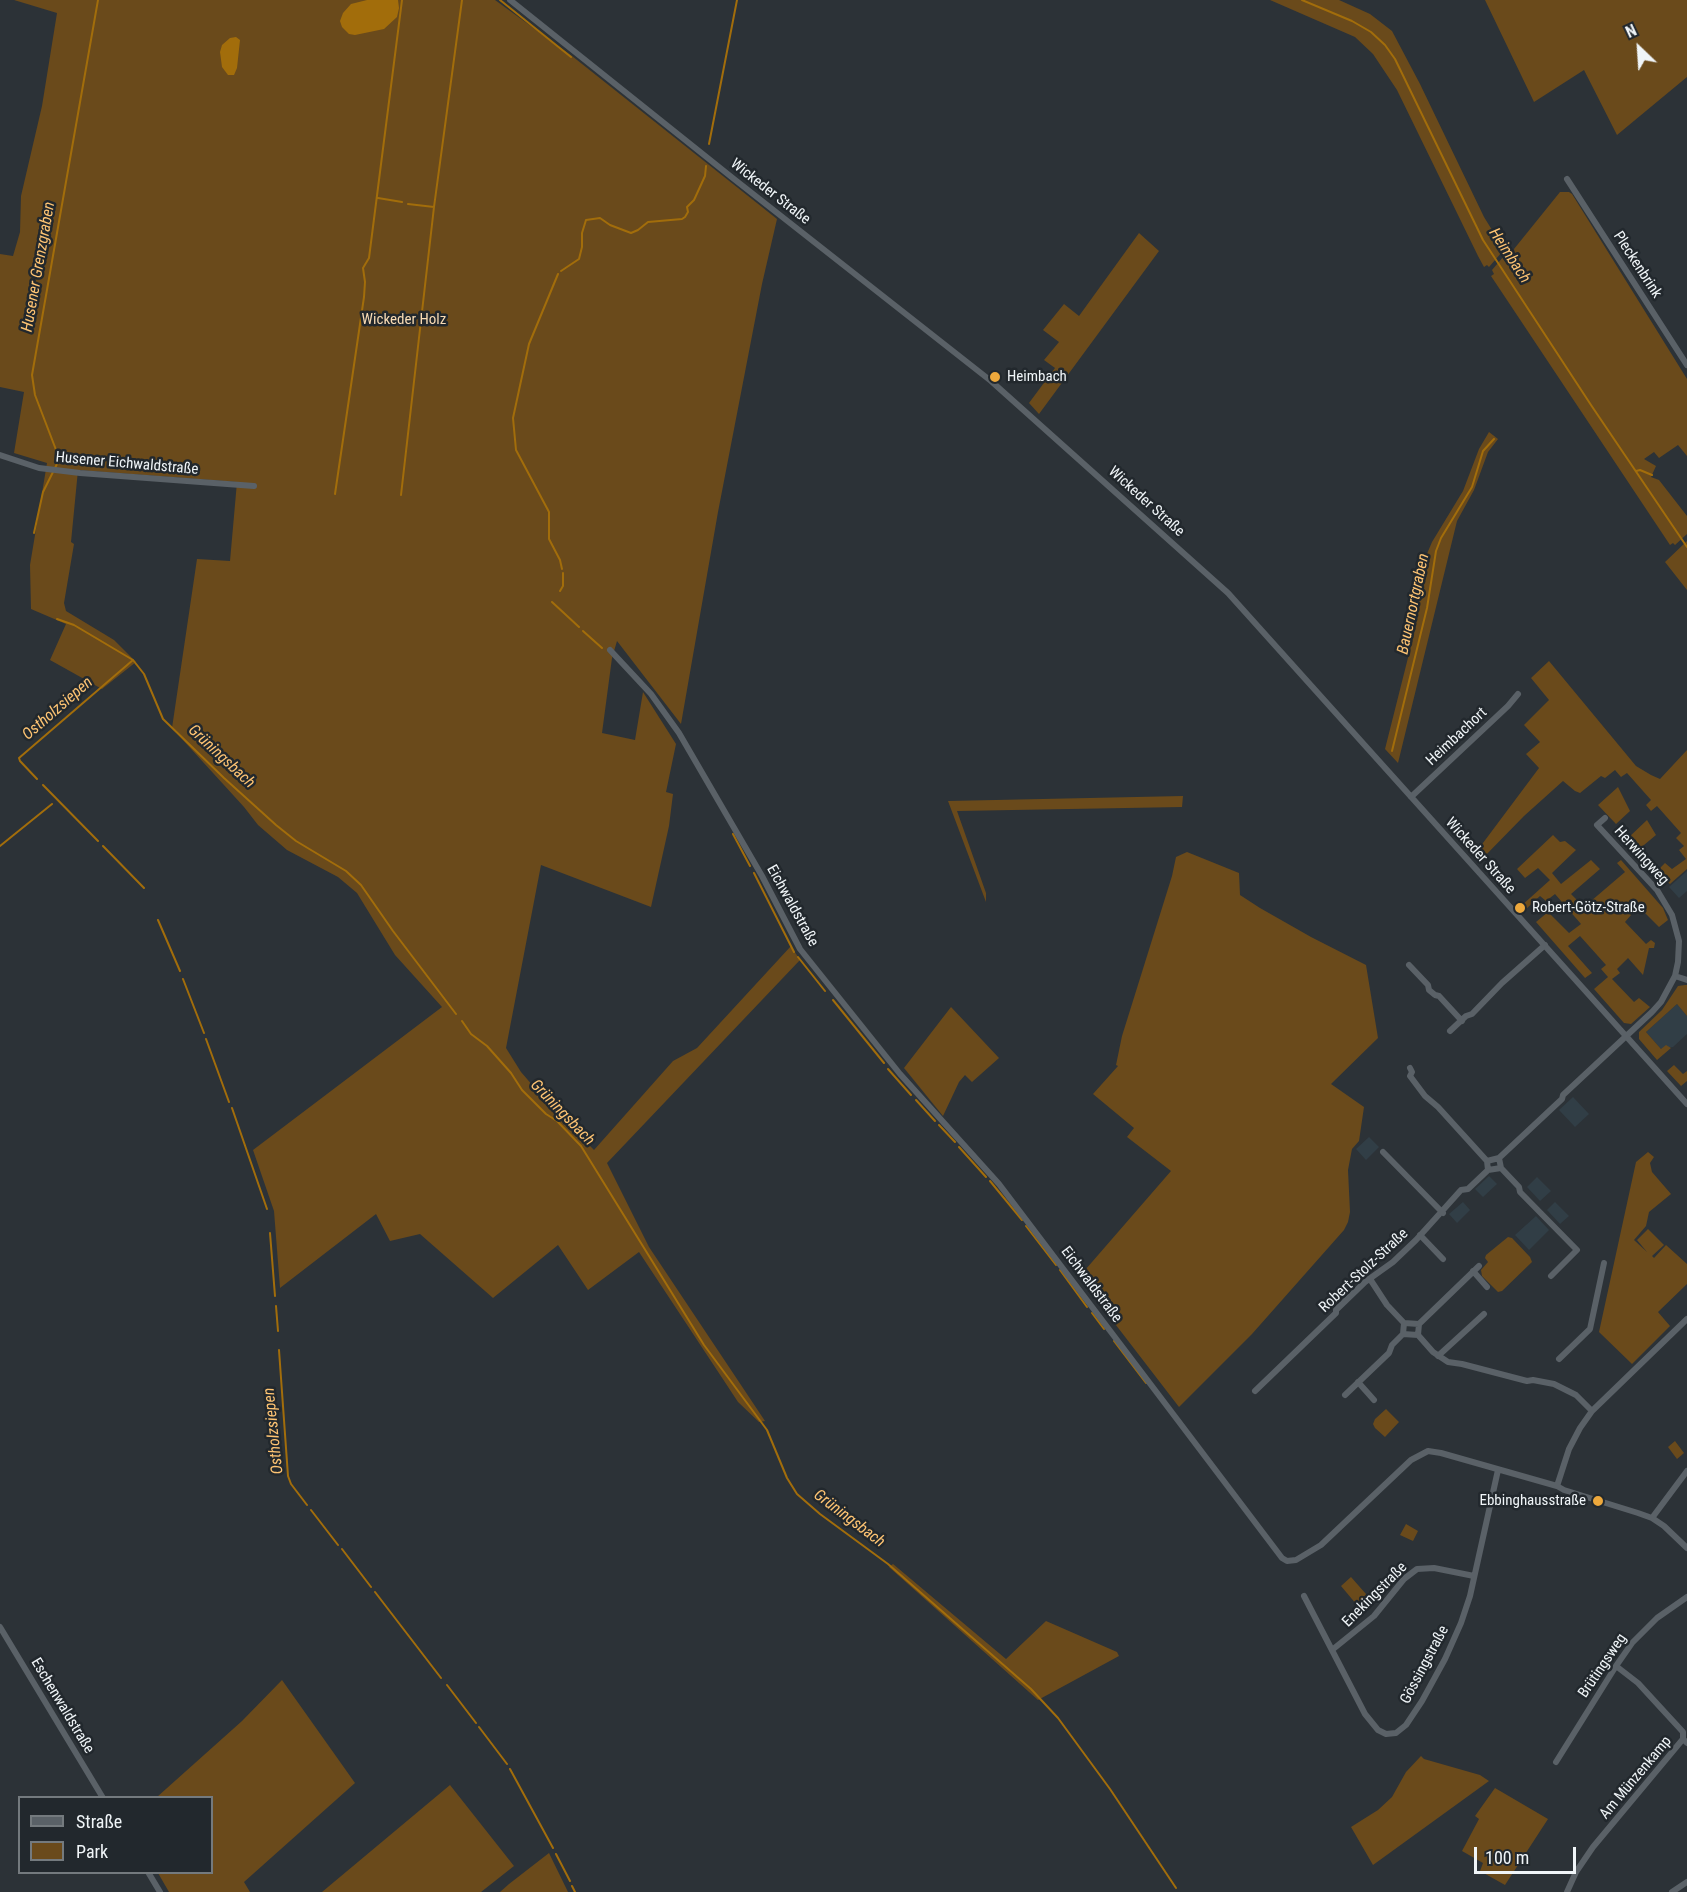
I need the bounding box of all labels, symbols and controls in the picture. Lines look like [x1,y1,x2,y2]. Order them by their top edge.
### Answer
north arrow [1609,18,1669,78]
text: N [1623,21,1640,42]
street label: Wickeder Straße [726,155,814,229]
water label: Husener Grenzgraben [18,200,60,334]
water label: Heimbach [1484,225,1534,287]
street label: Pleckenbrink [1609,228,1665,302]
park label: Wickeder Holz [362,311,446,329]
place label: Heimbach [1007,368,1067,386]
marker: Heimbach [988,370,1002,384]
street label: Husener Eichwaldstraße [55,449,199,479]
street label: Wickeder Straße [1104,463,1188,541]
water label: Bauernortgraben [1394,552,1434,656]
water label: Ostholzsiepen [19,673,97,745]
street label: Heimbachort [1423,704,1491,770]
water label: Grüningsbach [184,721,258,793]
street label: Wickeder Straße [1441,814,1519,898]
street label: Herwingweg [1610,823,1672,889]
street label: Eichwaldstraße [762,862,822,950]
place label: Robert-Götz-Straße [1532,899,1645,917]
marker: Robert-Götz-Straße [1513,901,1527,915]
water label: Grüningsbach [526,1076,598,1150]
street label: Robert-Stolz-Straße [1316,1225,1412,1317]
street label: Eichwaldstraße [1057,1243,1125,1327]
water label: Ostholzsiepen [260,1387,288,1475]
water label: Grüningsbach [809,1486,889,1552]
place label: Ebbinghausstraße [1480,1492,1586,1510]
marker: Ebbinghausstraße [1591,1494,1605,1508]
street label: Enekingstraße [1339,1559,1411,1631]
street label: Gössingstraße [1397,1623,1453,1707]
street label: Brütingsweg [1575,1630,1631,1702]
street label: Eschenwaldstraße [26,1655,98,1757]
street label: Am Münzenkamp [1596,1733,1676,1823]
legend [18,1796,213,1874]
text: Straße [76,1811,122,1832]
scale bar [1477,1835,1579,1873]
text: Park [76,1841,108,1862]
text: 100 m [1485,1847,1529,1868]

